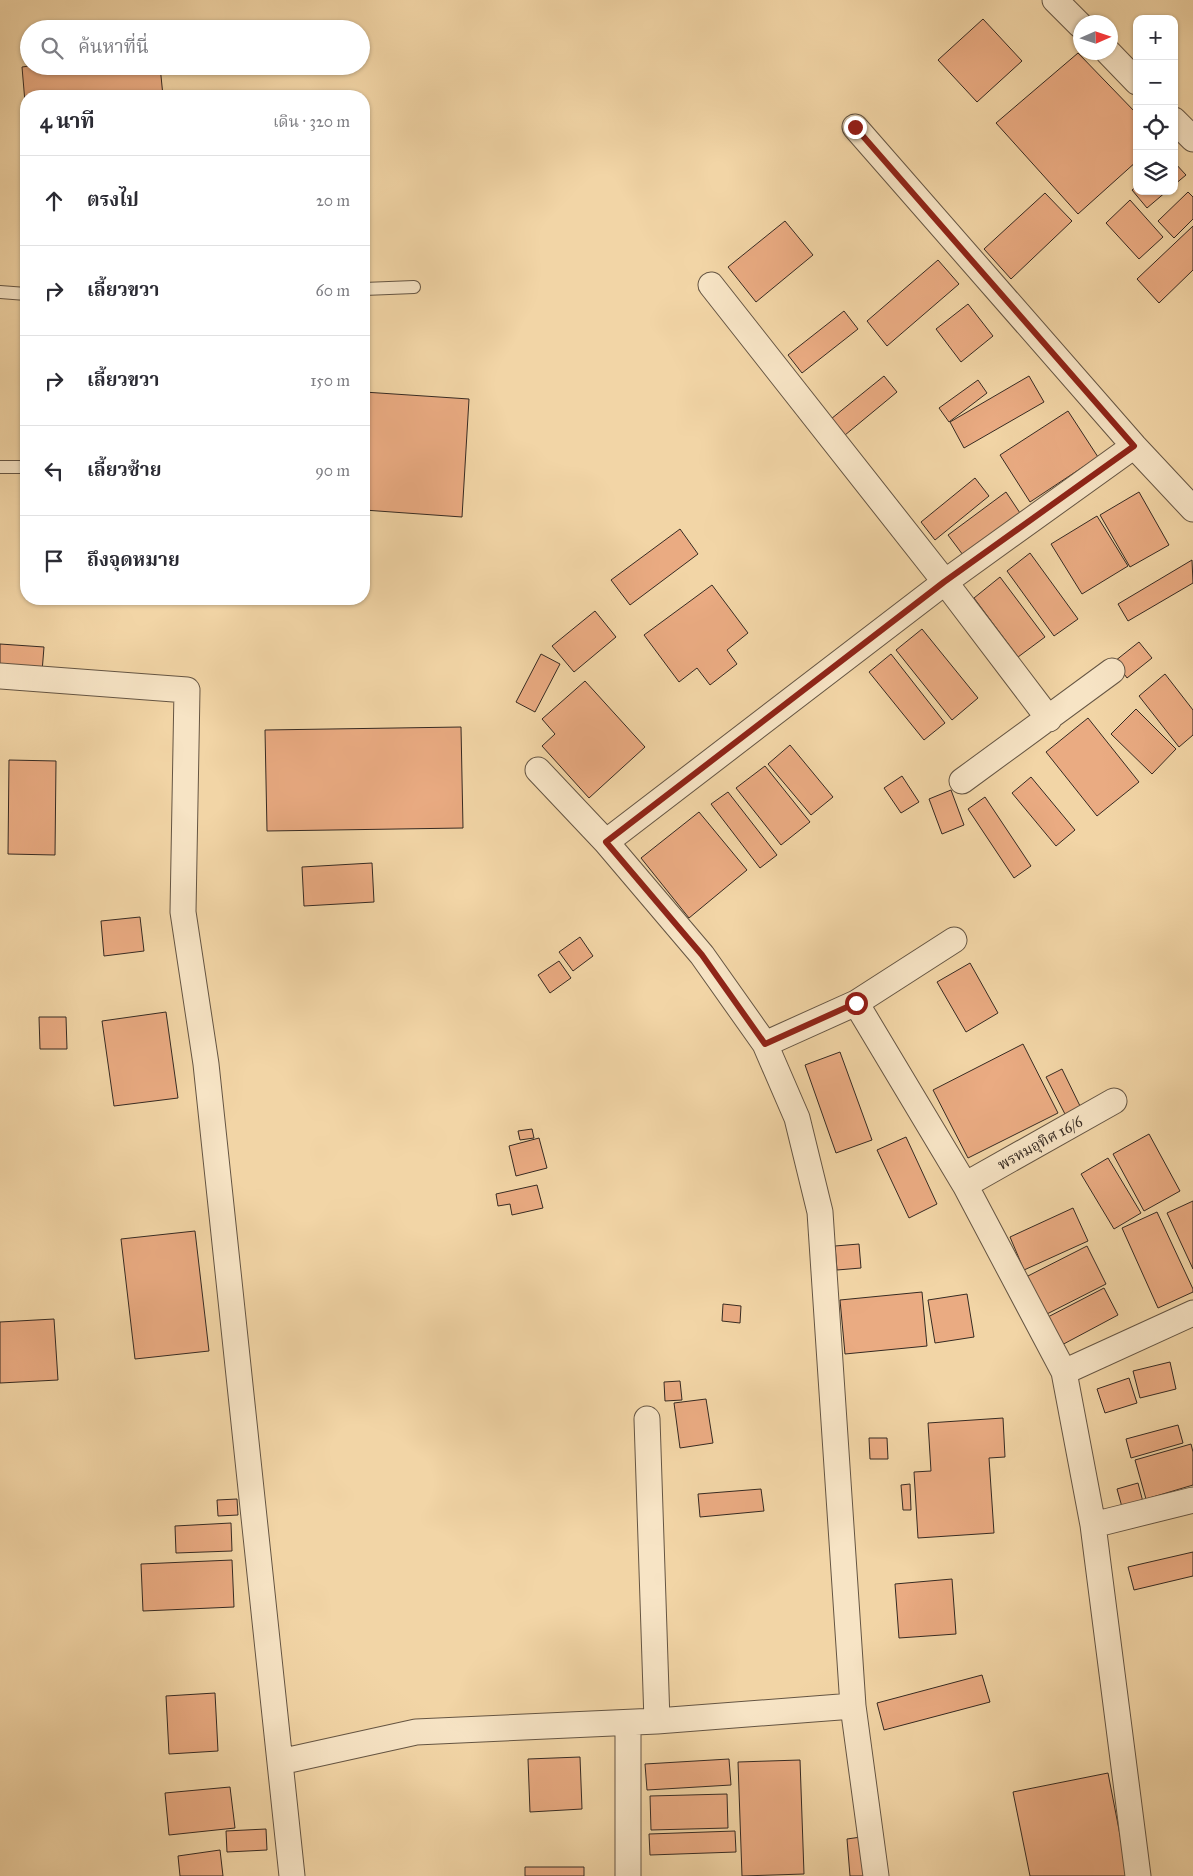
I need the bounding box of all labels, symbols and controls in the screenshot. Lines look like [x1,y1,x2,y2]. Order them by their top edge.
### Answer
north arrow [1073,15,1118,60]
map controls [1133,15,1178,195]
button: + [1133,15,1178,60]
search box [20,20,370,75]
icon: search [38,34,66,62]
text: ค้นหาที่นี่ [78,35,149,58]
button: − [1133,60,1178,105]
button: locate [1133,105,1178,150]
text: 4 นาที [40,108,95,134]
text: เดิน · 320 m [273,112,350,131]
route end [844,116,867,139]
button: layers [1133,150,1178,195]
icon: ahead [40,187,68,215]
text: ตรงไป [87,188,139,211]
text: 20 m [316,191,350,210]
icon: right [40,277,68,305]
text: เลี้ยวขวา [87,278,159,301]
text: 60 m [316,281,350,300]
icon: right [40,367,68,395]
text: เลี้ยวขวา [87,368,159,391]
text: 150 m [310,371,350,390]
icon: left [40,457,68,485]
text: เลี้ยวซ้าย [87,458,161,481]
text: 90 m [315,461,350,480]
icon: arrive [40,547,68,575]
text: ถึงจุดหมาย [87,548,180,571]
route start [845,992,868,1015]
street label: พรหมอุทิศ 16/6 [994,1112,1088,1175]

